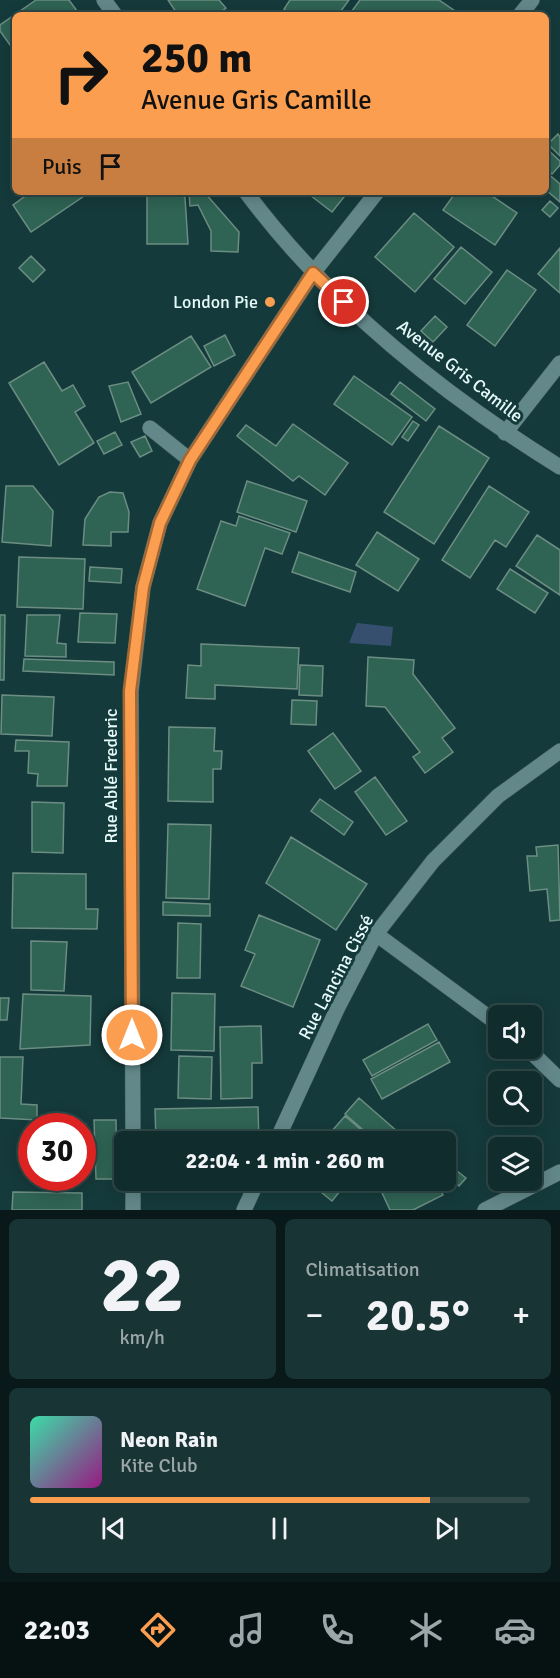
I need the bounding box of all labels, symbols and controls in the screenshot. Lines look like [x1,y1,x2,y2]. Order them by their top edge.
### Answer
text: 250 m [141,33,252,84]
icon: right [42,36,120,114]
text: Avenue Gris Camille [141,84,372,117]
icon: arrive [94,150,127,183]
text: Puis [42,153,82,180]
pin [318,276,369,327]
icon: arrive [327,285,360,318]
place label: London Pie [173,291,258,313]
marker: London Pie [263,295,277,309]
street label: Avenue Gris Camille [393,315,527,427]
street label: Rue Ablé Frederic [100,709,122,843]
street label: Rue Lancina Cissé [294,911,378,1043]
position arrow [100,1003,164,1067]
map controls [488,1005,542,1191]
button: sound [488,1005,542,1059]
button: search [488,1071,542,1125]
speed limit sign: 30 [18,1113,96,1191]
button: layers [488,1137,542,1191]
text: 22:04 · 1 min · 260 m [185,1147,385,1174]
text: 22 [100,1238,184,1334]
text: Climatisation [306,1257,420,1282]
text: 20.5° [366,1288,470,1343]
text: − [306,1295,323,1336]
text: + [512,1295,530,1336]
text: km/h [120,1325,165,1350]
text: Neon Rain [120,1426,218,1453]
text: Kite Club [120,1453,198,1478]
icon: previous [97,1512,130,1545]
icon: pause [263,1512,296,1545]
icon: next [430,1512,463,1545]
icon: directions [137,1609,179,1651]
icon: music [226,1609,268,1651]
icon: phone [316,1609,358,1651]
icon: climate [405,1609,447,1651]
icon: car [494,1609,536,1651]
text: 22:03 [24,1614,90,1647]

